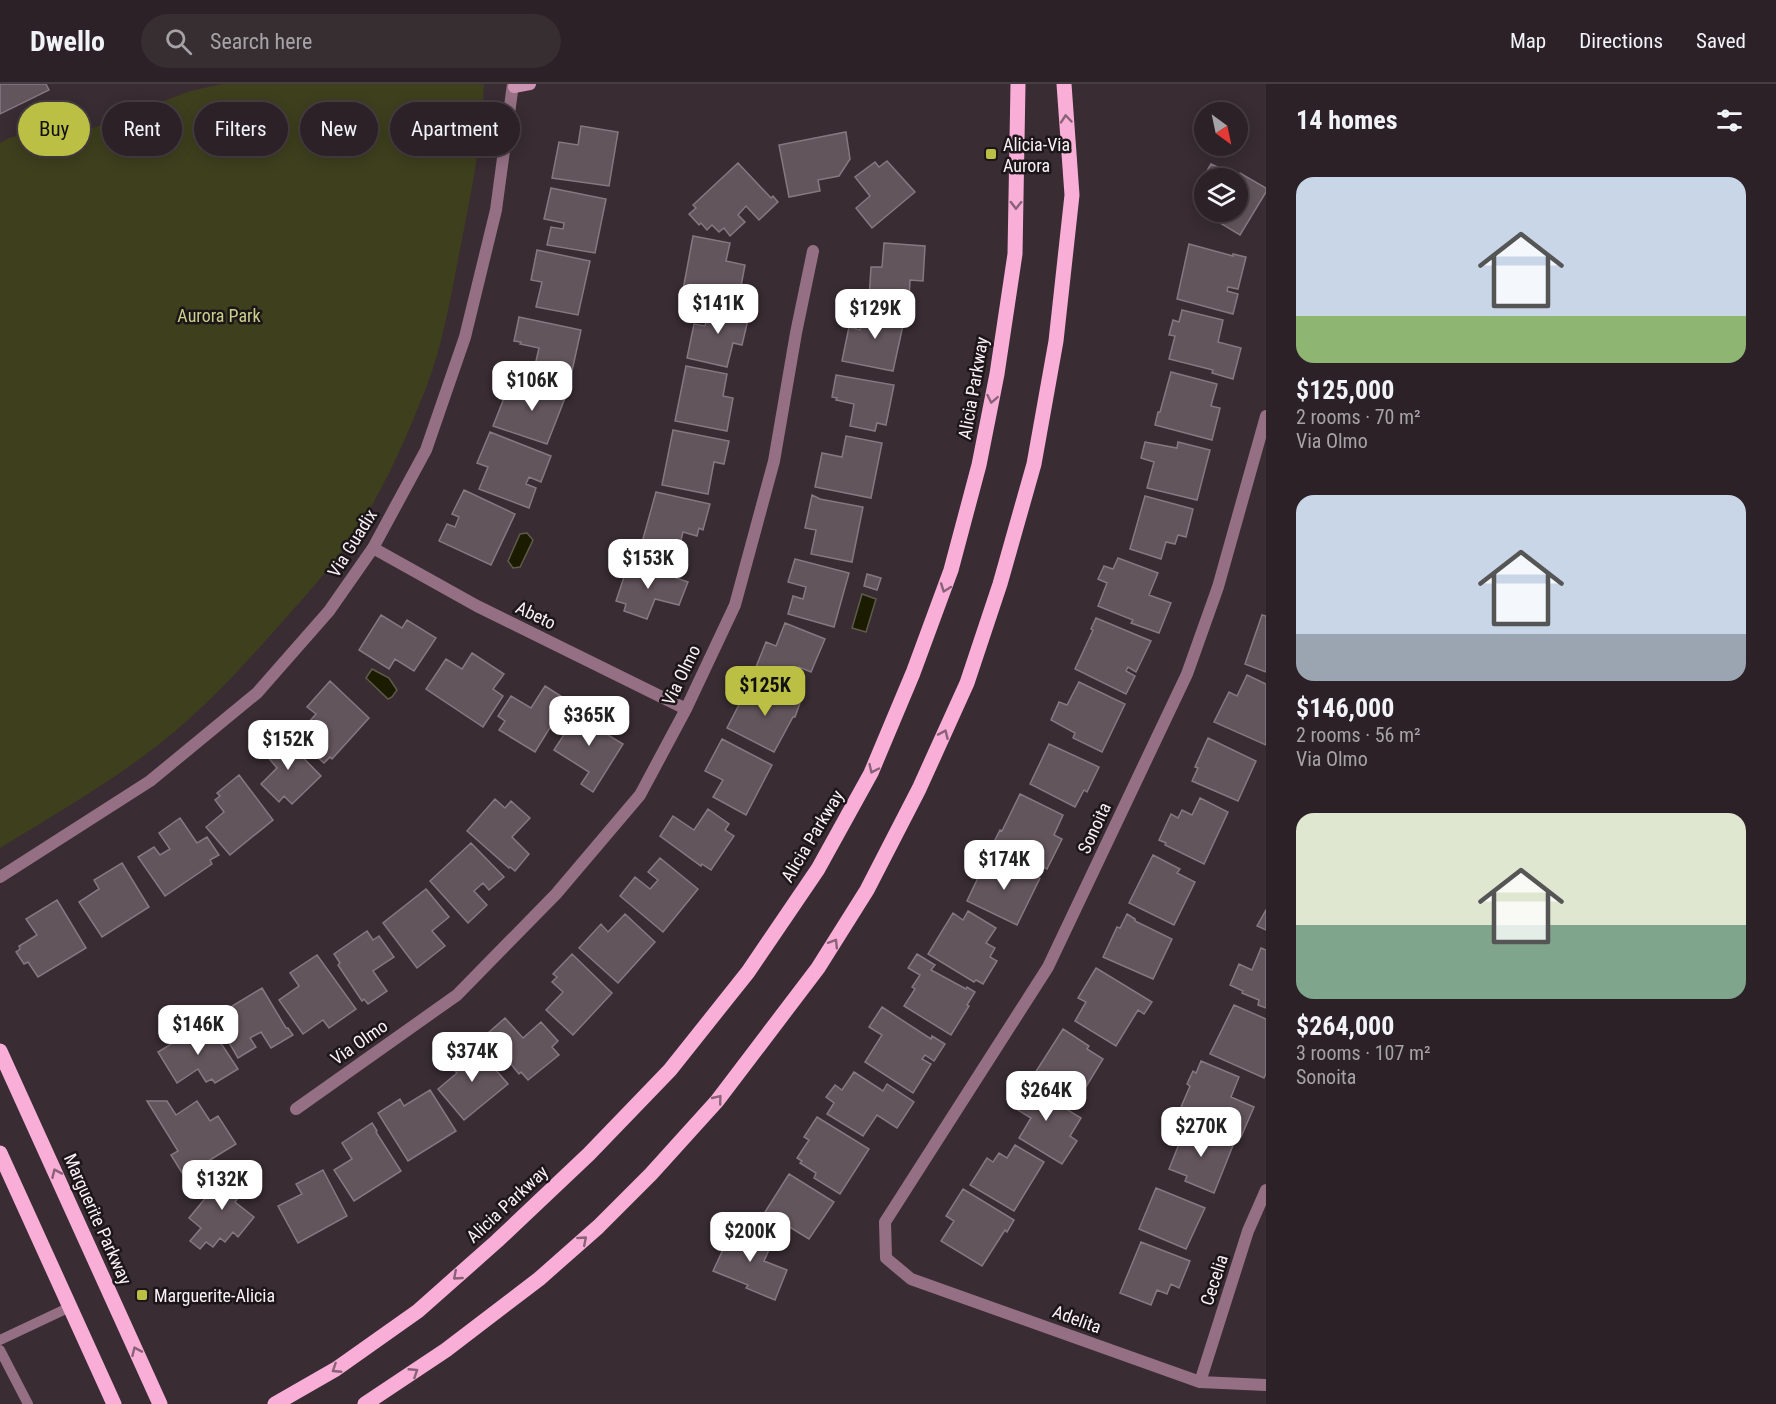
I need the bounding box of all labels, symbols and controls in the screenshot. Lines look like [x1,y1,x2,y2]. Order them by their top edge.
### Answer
search box [141,14,561,68]
text: Dwello [30,25,105,58]
icon: search [162,25,195,58]
text: Search here [210,29,312,54]
text: Map [1510,29,1546,53]
text: Directions [1579,29,1663,53]
text: Saved [1696,29,1746,53]
chip: Buy [18,102,90,156]
chip: Rent [102,102,182,156]
chip: Filters [194,102,288,156]
chip: New [300,102,378,156]
chip: Apartment [390,102,520,156]
north arrow [1194,102,1248,156]
map controls [1194,102,1248,222]
icon: filters [1713,104,1746,137]
text: 14 homes [1296,105,1398,135]
one-way arrow [1060,115,1073,124]
place label: Alicia-Via Aurora [1003,134,1070,176]
marker: Alicia-Via Aurora [984,147,998,161]
button: layers [1194,168,1248,222]
one-way arrow [1009,201,1022,210]
icon: home [1467,216,1575,324]
pin: $141K [676,284,760,335]
pin: $129K [833,289,917,340]
text: $141K [692,291,744,315]
text: $129K [849,296,901,320]
park label: Aurora Park [177,305,261,326]
street label: Alicia Parkway [954,335,992,441]
pin: $106K [490,361,574,412]
text: $106K [506,368,558,392]
text: $125,000 [1296,375,1394,405]
one-way arrow [986,393,999,403]
text: 2 rooms · 70 m² [1296,405,1421,429]
text: Via Olmo [1296,429,1368,453]
street label: Via Guadix [323,505,381,581]
icon: home [1467,534,1575,642]
pin: $153K [606,539,690,590]
text: $153K [622,546,674,570]
one-way arrow [939,582,952,592]
street label: Abeto [513,596,559,634]
street label: Via Olmo [657,641,705,709]
pin: $125K [723,666,807,717]
text: $125K [739,673,791,697]
text: $146,000 [1296,693,1394,723]
pin: $365K [547,696,631,747]
text: $365K [563,703,615,727]
pin: $152K [246,720,330,771]
text: 2 rooms · 56 m² [1296,723,1421,747]
text: $152K [262,727,314,751]
one-way arrow [937,729,949,740]
text: Via Olmo [1296,747,1368,771]
one-way arrow [868,762,880,773]
street label: Alicia Parkway [776,786,848,886]
street label: Sonoita [1073,799,1115,857]
pin: $174K [962,840,1046,891]
text: $174K [978,847,1030,871]
icon: home [1467,852,1575,960]
one-way arrow [826,939,838,949]
pin: $146K [156,1005,240,1056]
text: $264,000 [1296,1011,1394,1041]
text: $146K [172,1012,224,1036]
street label: Via Olmo [327,1015,391,1069]
pin: $374K [430,1032,514,1083]
text: $374K [446,1039,498,1063]
text: 3 rooms · 107 m² [1296,1041,1431,1065]
text: Sonoita [1296,1065,1356,1089]
pin: $264K [1004,1071,1088,1122]
text: $264K [1020,1078,1072,1102]
one-way arrow [710,1095,721,1106]
pin: $270K [1159,1107,1243,1158]
text: $270K [1175,1114,1227,1138]
street label: Marguerite Parkway [60,1150,136,1288]
pin: $132K [180,1160,264,1211]
street label: Alicia Parkway [462,1161,552,1247]
text: $132K [196,1167,248,1191]
one-way arrow [51,1168,63,1179]
pin: $200K [708,1212,792,1263]
text: $200K [724,1219,776,1243]
one-way arrow [576,1236,587,1247]
street label: Cecelia [1196,1252,1232,1308]
one-way arrow [453,1269,464,1280]
place label: Marguerite-Alicia [154,1285,275,1306]
marker: Marguerite-Alicia [135,1288,149,1302]
street label: Adelita [1050,1301,1104,1337]
one-way arrow [131,1346,143,1357]
one-way arrow [331,1361,342,1372]
one-way arrow [407,1368,418,1379]

